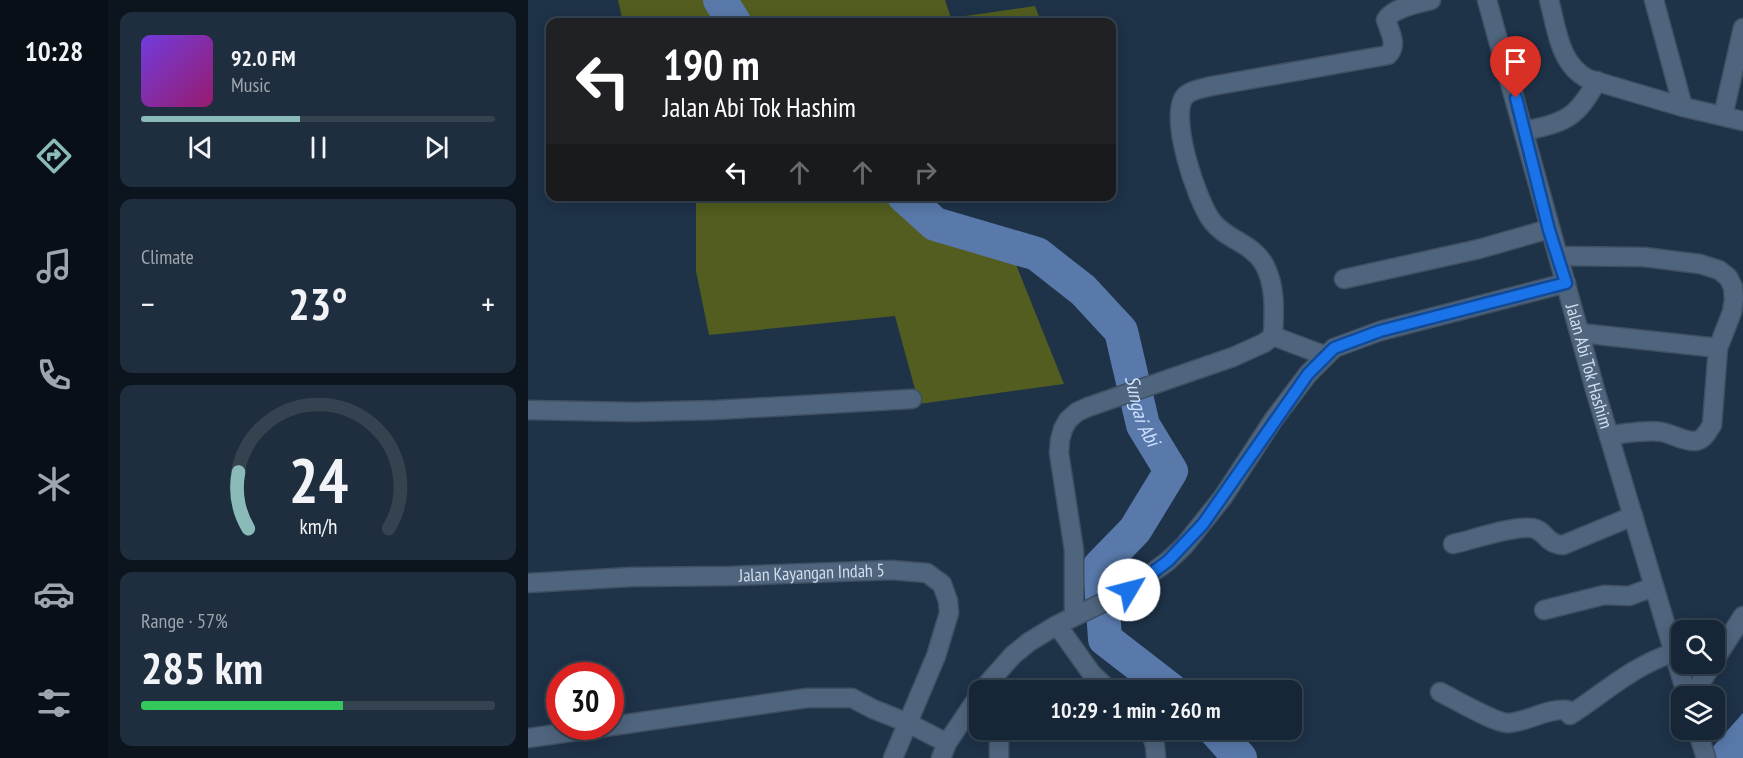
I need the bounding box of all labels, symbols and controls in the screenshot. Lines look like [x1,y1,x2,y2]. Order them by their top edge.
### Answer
text: 10:28 [25,34,83,68]
pin [1490,36,1541,98]
text: 190 m [663,37,760,92]
icon: left [564,42,642,120]
text: 92.0 FM [231,44,296,72]
icon: arrive [1499,45,1532,78]
text: Music [231,72,271,98]
text: Jalan Abi Tok Hashim [663,90,856,124]
icon: previous [184,131,217,164]
icon: pause [302,131,335,164]
icon: next [420,131,453,164]
icon: directions [33,135,75,177]
icon: left [720,156,753,189]
icon: ahead [783,156,816,189]
icon: ahead [846,156,879,189]
icon: right [909,156,942,189]
text: Climate [141,244,194,270]
icon: music [33,245,75,287]
text: 23° [288,274,348,332]
text: − [141,282,155,325]
text: + [481,282,495,325]
street label: Jalan Abi Tok Hashim [1560,300,1618,431]
icon: phone [33,354,75,396]
water label: Sungai Abi [1119,373,1167,453]
text: 24 [288,439,348,520]
icon: climate [33,463,75,505]
text: km/h [299,513,337,541]
street label: Jalan Kayangan Indah 5 [737,558,885,587]
position arrow [1097,558,1161,622]
icon: car [33,573,75,615]
text: Range · 57% [141,608,228,634]
map controls [1671,620,1725,740]
button: search [1671,620,1725,674]
text: 285 km [141,638,263,696]
speed limit sign: 30 [546,662,624,740]
icon: filters [33,682,75,724]
button: layers [1671,686,1725,740]
text: 10:29 · 1 min · 260 m [1050,696,1221,724]

